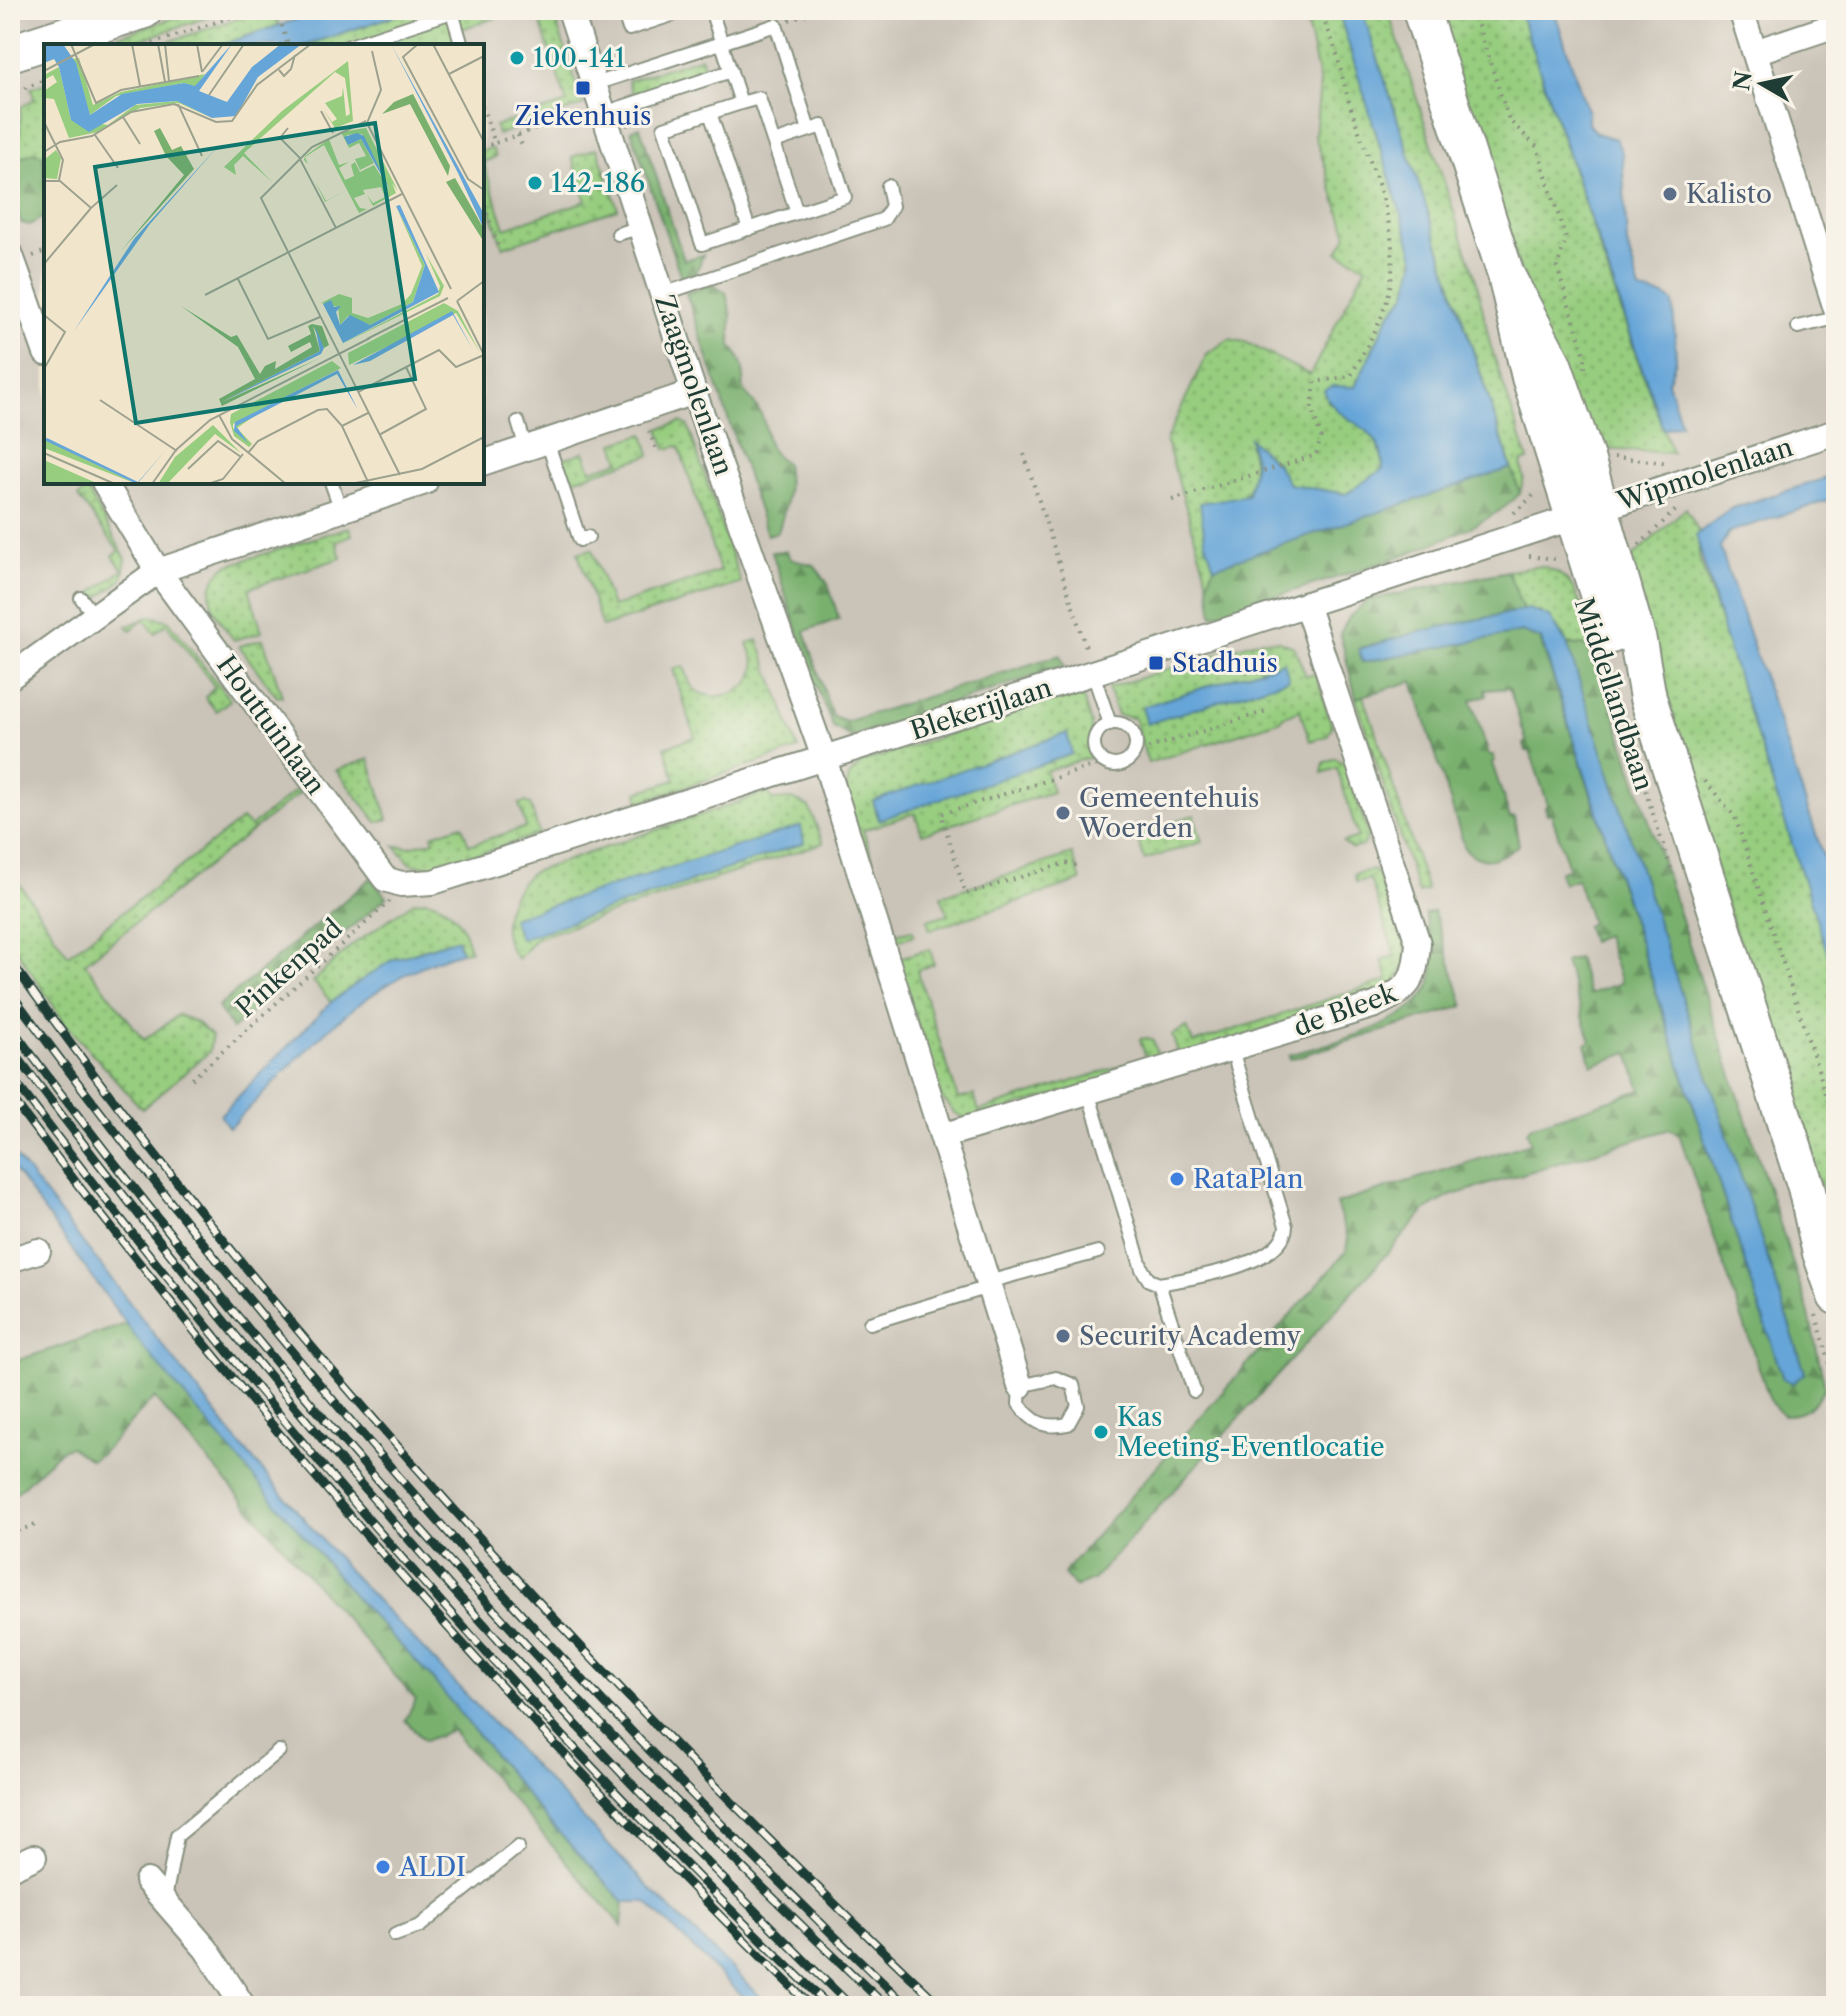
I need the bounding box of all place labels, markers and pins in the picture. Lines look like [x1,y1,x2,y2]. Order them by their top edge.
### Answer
place label: 100-141 [533,42,625,74]
marker: 100-141 [508,49,526,67]
marker: Ziekenhuis [574,79,592,97]
place label: Ziekenhuis [515,100,651,132]
place label: 142-186 [551,167,645,199]
marker: 142-186 [526,174,544,192]
place label: Kalisto [1686,178,1772,210]
marker: Kalisto [1661,185,1679,203]
place label: Stadhuis [1172,647,1278,679]
marker: Stadhuis [1147,654,1165,672]
place label: Gemeentehuis Woerden [1078,782,1259,844]
marker: Gemeentehuis Woerden [1054,804,1072,822]
place label: RataPlan [1193,1163,1304,1195]
marker: RataPlan [1168,1170,1186,1188]
place label: Security Academy [1079,1320,1302,1352]
marker: Security Academy [1054,1327,1072,1345]
place label: Kas Meeting-Eventlocatie [1117,1401,1384,1463]
marker: Kas Meeting-Eventlocatie [1092,1423,1110,1441]
place label: ALDI [398,1851,466,1883]
marker: ALDI [374,1858,392,1876]

